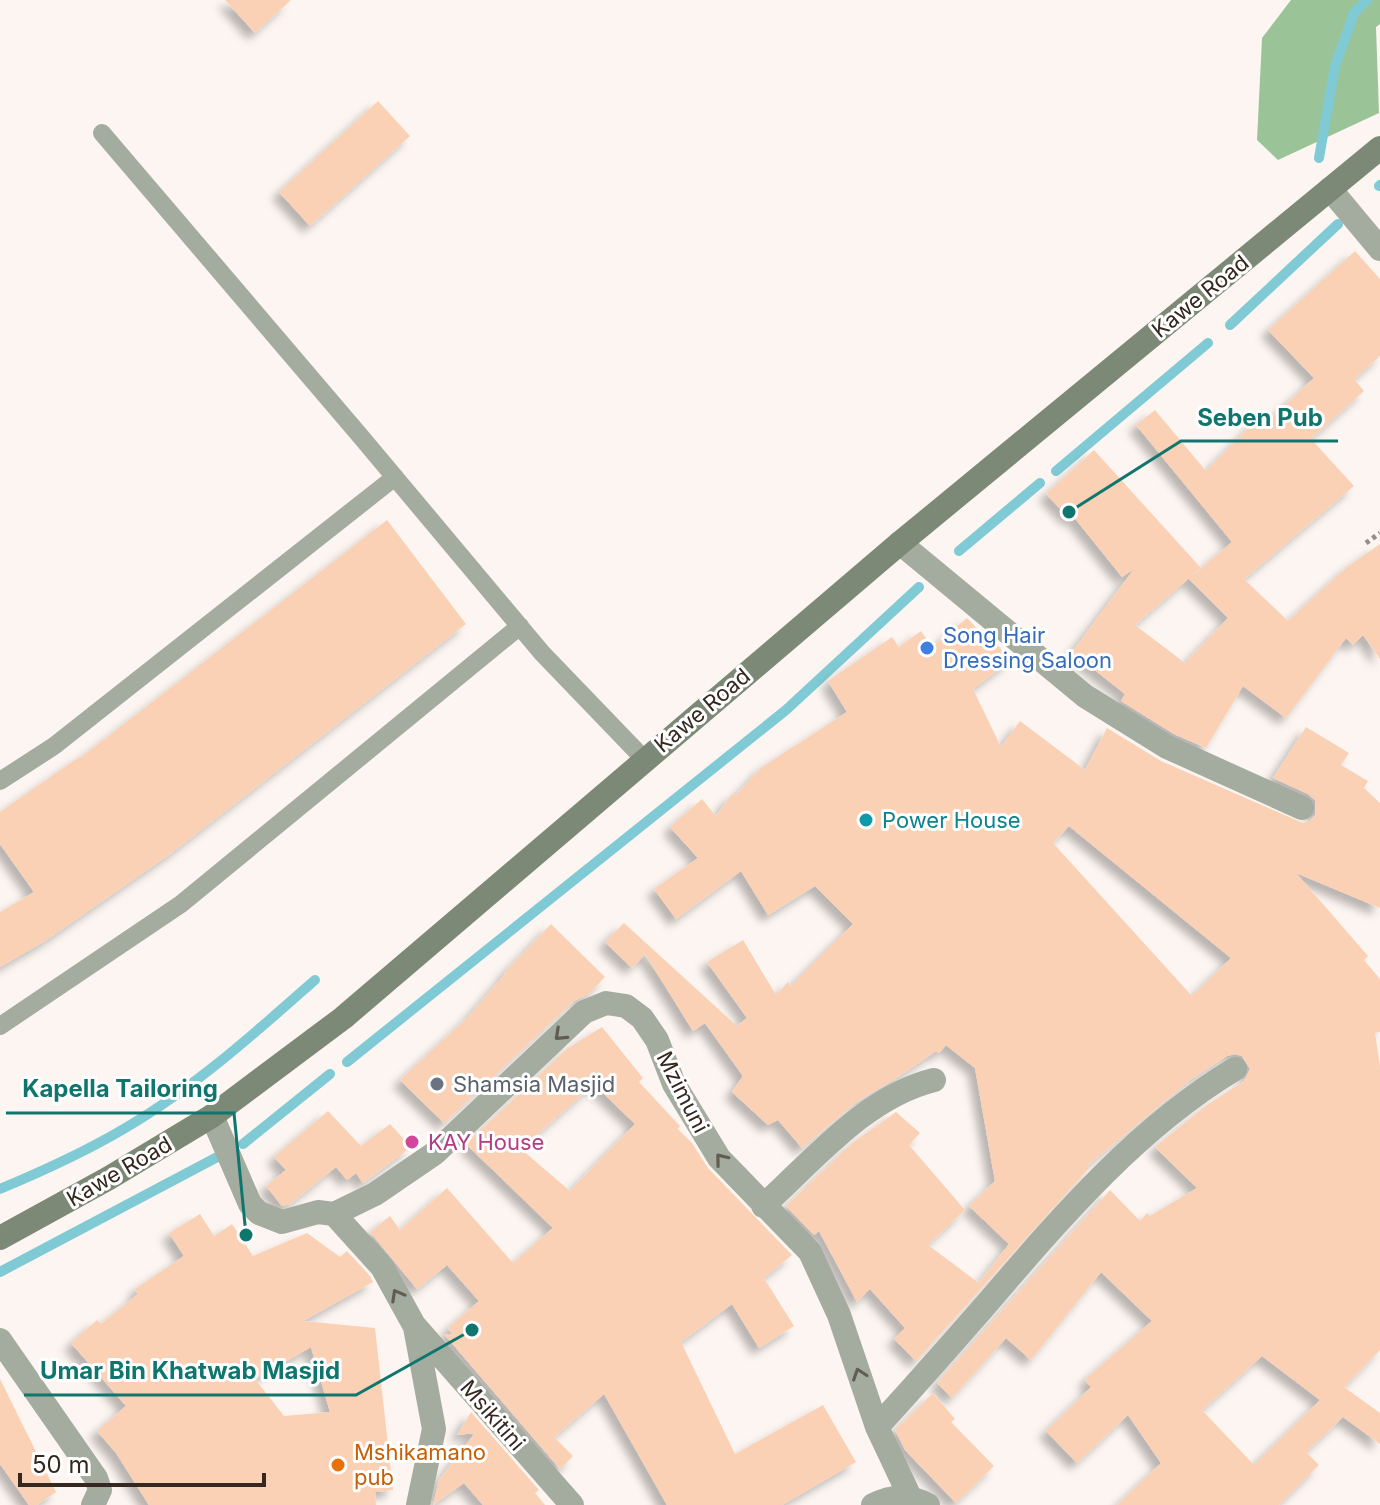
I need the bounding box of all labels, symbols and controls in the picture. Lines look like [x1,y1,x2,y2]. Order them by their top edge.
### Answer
street label: Kawe Road [1146,249,1254,343]
callout: Seben Pub [1181,393,1338,441]
text: Seben Pub [1197,403,1323,432]
place label: Song Hair Dressing Saloon [943,622,1112,673]
marker: Song Hair Dressing Saloon [918,639,936,657]
street label: Kawe Road [649,662,755,758]
place label: Power House [882,807,1021,833]
marker: Power House [857,811,875,829]
one-way arrow [555,1026,569,1041]
street label: Mzimuni [651,1047,715,1137]
callout: Kapella Tailoring [6,1065,234,1113]
place label: Shamsia Masjid [453,1071,615,1097]
text: Kapella Tailoring [22,1074,218,1103]
marker: Shamsia Masjid [428,1075,446,1093]
place label: KAY House [428,1129,544,1155]
street label: Kawe Road [62,1131,176,1211]
marker: KAY House [403,1133,421,1151]
one-way arrow [716,1154,731,1168]
one-way arrow [391,1289,407,1303]
callout: Umar Bin Khatwab Masjid [24,1347,356,1395]
text: Umar Bin Khatwab Masjid [40,1356,340,1385]
one-way arrow [852,1368,868,1382]
street label: Msikitini [455,1374,531,1456]
scale bar [20,1437,264,1487]
place label: Mshikamano pub [354,1439,486,1490]
text: 50 m [32,1450,90,1479]
marker: Mshikamano pub [329,1456,347,1474]

